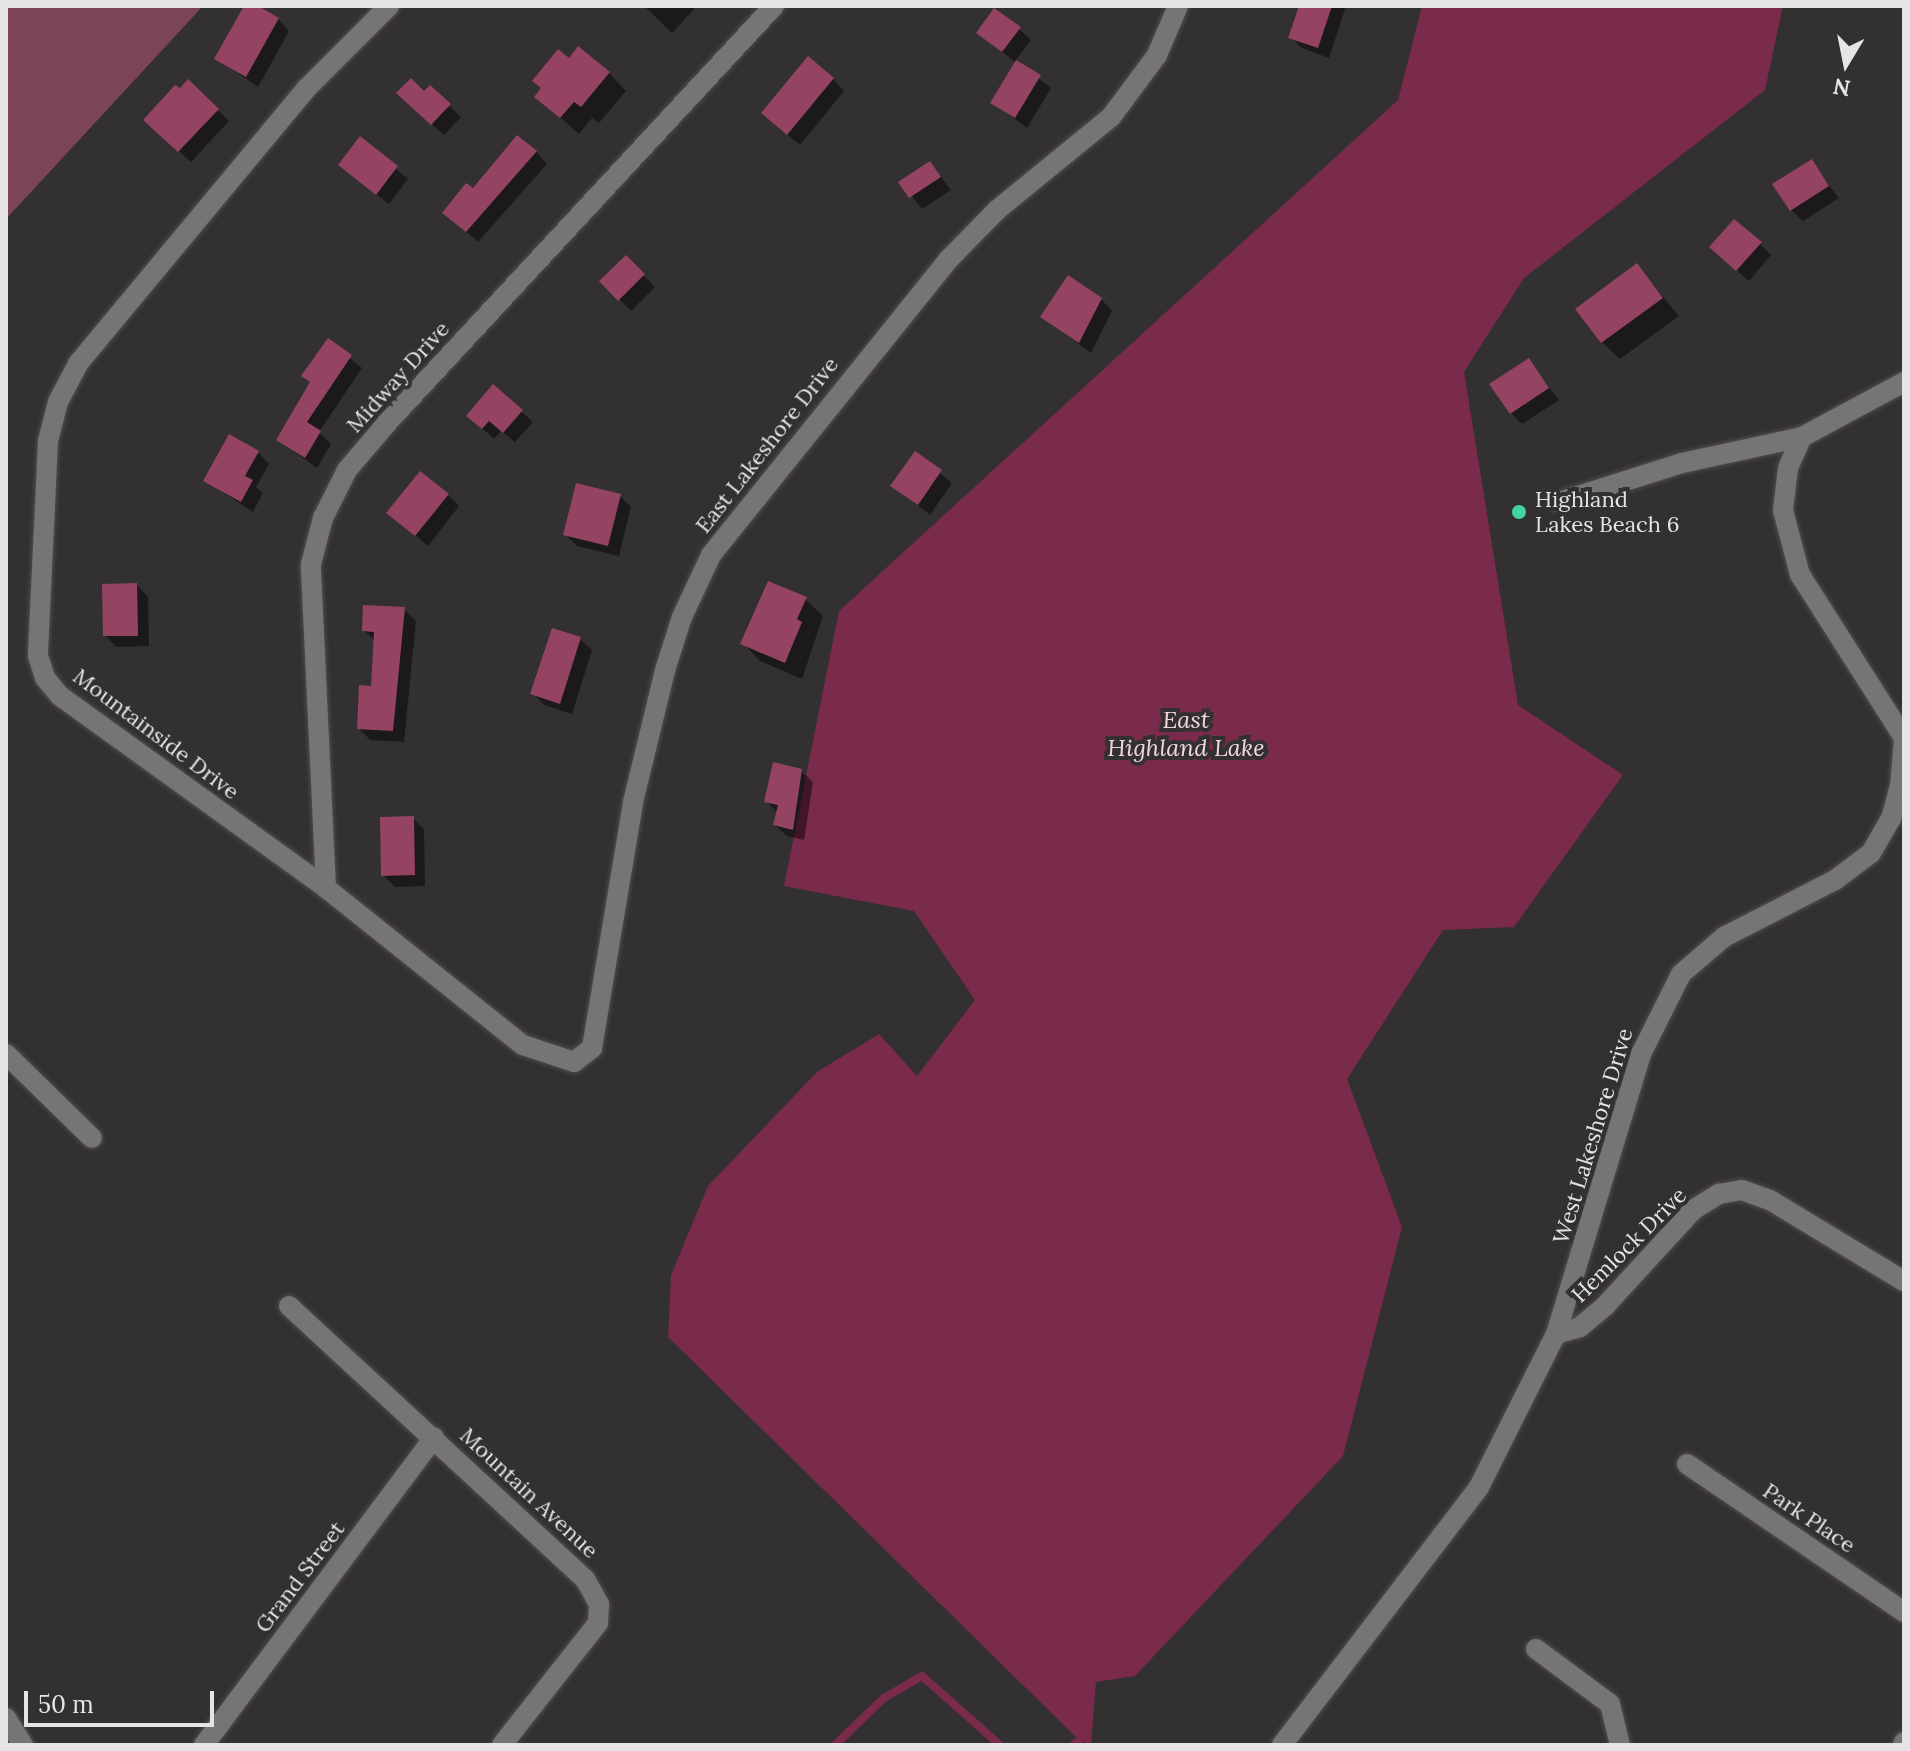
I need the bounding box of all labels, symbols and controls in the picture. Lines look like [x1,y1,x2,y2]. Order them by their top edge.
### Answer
north arrow [1806,24,1886,104]
text: N [1831,72,1853,103]
street label: Midway Drive [341,316,455,438]
street label: East Lakeshore Drive [690,352,844,538]
place label: Highland Lakes Beach 6 [1535,486,1679,538]
marker: Highland Lakes Beach 6 [1510,503,1528,521]
street label: Mountainside Drive [68,663,244,805]
water label: East Highland Lake [1107,706,1265,762]
street label: West Lakeshore Drive [1548,1025,1638,1247]
street label: Hemlock Drive [1566,1182,1692,1308]
street label: Mountain Avenue [455,1422,603,1564]
street label: Park Place [1758,1478,1860,1558]
street label: Grand Street [250,1516,350,1638]
scale bar [28,1675,218,1725]
text: 50 m [38,1689,94,1720]

